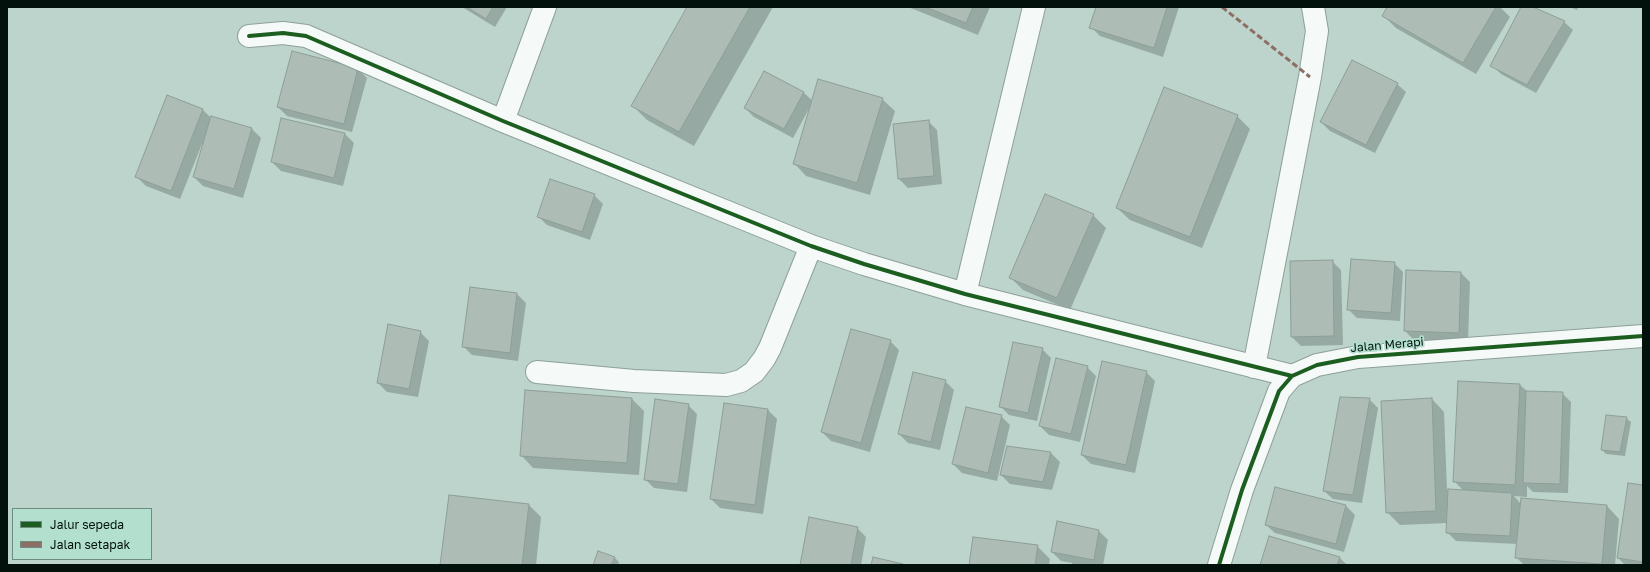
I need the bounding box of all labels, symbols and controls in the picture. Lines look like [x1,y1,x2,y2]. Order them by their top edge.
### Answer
street label: Jalan Merapi [1350,335,1424,355]
legend [12,508,152,560]
text: Jalur sepeda [50,517,124,532]
text: Jalan setapak [50,537,130,552]

